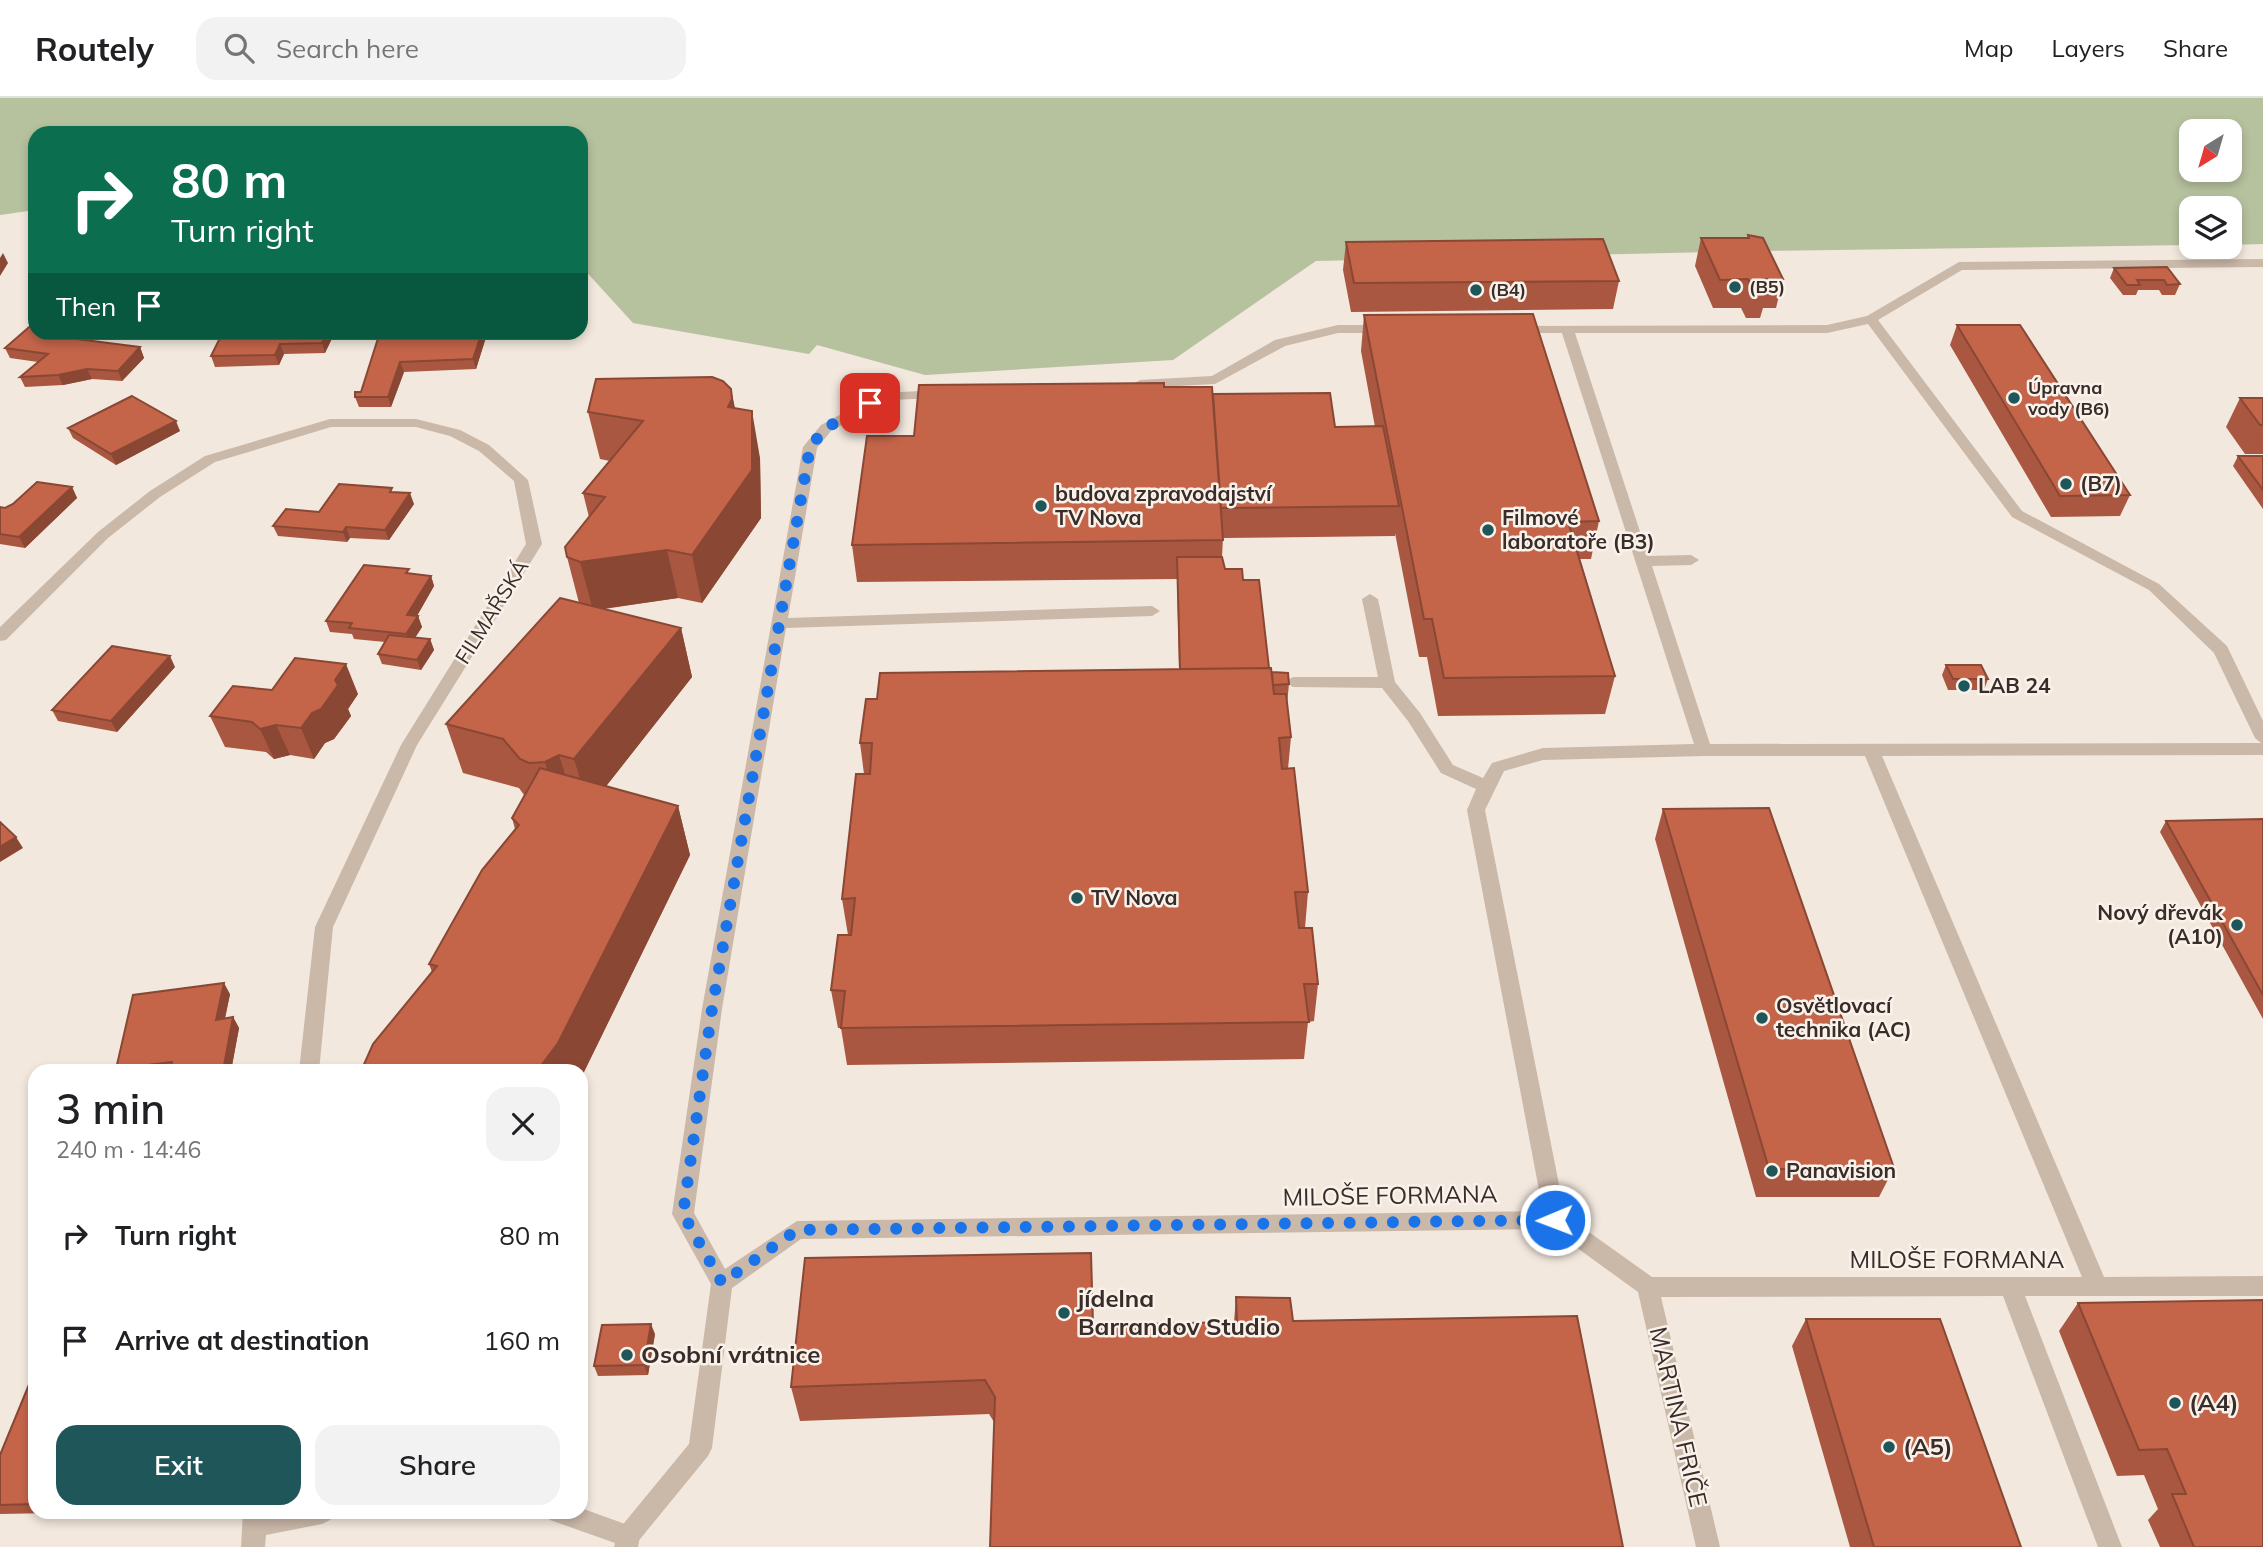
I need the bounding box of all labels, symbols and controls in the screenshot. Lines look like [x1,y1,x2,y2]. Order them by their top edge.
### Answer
search box [196,17,686,80]
text: Routely [35,28,154,69]
icon: search [220,29,258,67]
text: Search here [276,32,419,65]
text: Map [1964,33,2013,63]
text: Layers [2051,33,2125,63]
text: Share [2163,33,2228,63]
north arrow [2179,119,2242,182]
map controls [2179,119,2242,259]
text: 80 m [171,149,287,210]
icon: right [56,154,147,245]
button: layers [2179,196,2242,259]
text: Turn right [171,210,314,250]
place label: (B5) [1749,275,1785,298]
place label: (B4) [1490,278,1526,301]
marker: (B5) [1727,279,1743,295]
marker: (B4) [1468,282,1484,298]
icon: arrive [130,287,168,325]
text: Then [56,290,116,323]
pin [840,373,900,433]
place label: Úpravna vody (B6) [2027,376,2110,420]
icon: arrive [851,384,889,422]
marker: Úpravna vody (B6) [2006,390,2022,406]
place label: (B7) [2080,470,2122,496]
marker: (B7) [2058,476,2074,492]
place label: budova zpravodajství TV Nova [1055,480,1273,530]
marker: budova zpravodajství TV Nova [1033,498,1049,514]
place label: Filmové laboratoře (B3) [1502,504,1655,554]
marker: Filmové laboratoře (B3) [1480,522,1496,538]
street label: FILMAŘSKÁ [449,554,534,668]
place label: LAB 24 [1978,672,2051,698]
marker: LAB 24 [1956,678,1972,694]
place label: TV Nova [1091,884,1178,910]
marker: TV Nova [1069,890,1085,906]
place label: Nový dřevák (A10) [2097,899,2223,949]
marker: Nový dřevák (A10) [2229,917,2245,933]
place label: Osvětlovací technika (AC) [1776,992,1912,1042]
marker: Osvětlovací technika (AC) [1754,1010,1770,1026]
text: 3 min [56,1082,165,1135]
button: close [486,1087,560,1161]
text: 240 m · 14:46 [56,1135,201,1164]
place label: Panavision [1786,1157,1896,1183]
marker: Panavision [1764,1163,1780,1179]
street label: MILOŠE FORMANA [1282,1178,1498,1212]
position arrow [1518,1183,1592,1257]
icon: right [56,1217,94,1255]
text: Turn right [115,1219,236,1252]
text: 80 m [499,1219,560,1252]
street label: MILOŠE FORMANA [1850,1244,2065,1274]
place label: jídelna Barrandov Studio [1076,1283,1280,1341]
marker: jídelna Barrandov Studio [1056,1305,1072,1321]
icon: arrive [56,1322,94,1360]
text: Arrive at destination [115,1324,370,1357]
text: 160 m [484,1324,560,1357]
street label: MARTINA FRIČE [1644,1324,1714,1510]
place label: Osobní vrátnice [641,1339,821,1369]
marker: Osobní vrátnice [619,1347,635,1363]
place label: (A4) [2189,1387,2239,1417]
marker: (A4) [2167,1395,2183,1411]
button: Exit [56,1425,301,1505]
button: Share [315,1425,560,1505]
place label: (A5) [1903,1431,1953,1461]
marker: (A5) [1881,1439,1897,1455]

